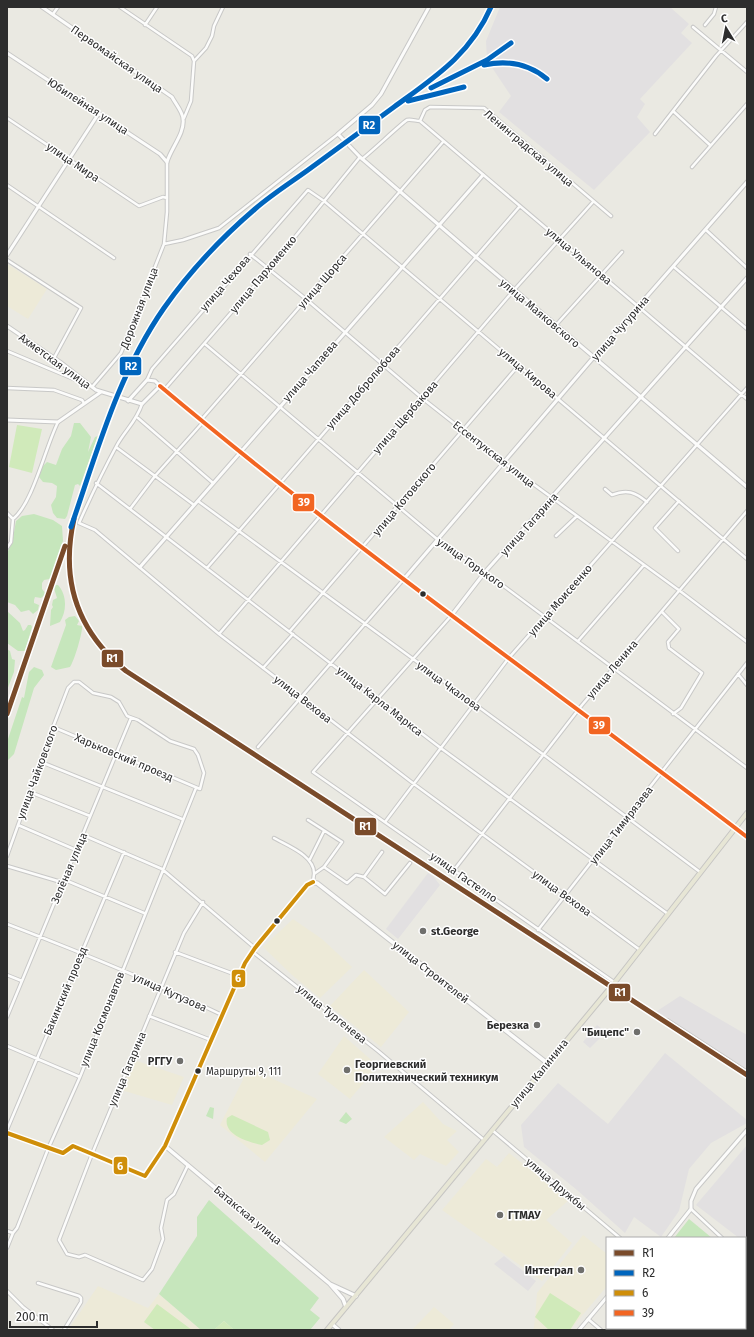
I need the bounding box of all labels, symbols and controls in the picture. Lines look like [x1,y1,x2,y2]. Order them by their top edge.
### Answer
north arrow [706,8,746,48]
text: С [720,12,729,26]
street label: Первомайская улица [68,23,165,96]
street label: Юбилейная улица [45,75,131,137]
street label: Ленинградская улица [481,107,576,190]
line badge: R2 [358,115,381,135]
text: R2 [363,119,376,132]
street label: улица Мира [44,140,102,185]
street label: улица Ульянова [543,225,614,288]
street label: улица Пархоменко [227,233,300,316]
street label: улица Щорса [295,251,350,311]
street label: улица Чехова [198,253,253,314]
street label: Дорожная улица [118,266,161,352]
street label: улица Маяковского [497,276,582,351]
street label: улица Чугурина [589,293,652,363]
street label: Ахметская улица [16,331,93,392]
street label: улица Чапаева [280,338,340,405]
street label: улица Добролюбова [324,343,403,432]
street label: улица Кирова [496,345,559,401]
line badge: R2 [119,356,142,376]
text: R2 [125,360,138,373]
street label: улица Щербакова [370,378,441,457]
street label: Ессентукская улица [450,418,537,491]
street label: улица Котовского [370,460,439,539]
street label: улица Гагарина [498,490,561,558]
line badge: 39 [292,493,315,512]
text: 39 [297,496,310,509]
street label: улица Горького [434,535,507,592]
street label: улица Моисеенко [526,562,595,639]
unlabelled marker [418,589,428,599]
street label: улица Ленина [584,637,641,701]
line badge: R1 [101,649,124,668]
text: R1 [106,652,118,665]
street label: улица Чкалова [414,659,484,714]
street label: улица Карла Маркса [334,664,425,739]
street label: улица Вехова [271,673,334,726]
line badge: 39 [588,716,611,735]
text: 39 [592,719,605,732]
street label: улица Чайковского [14,723,61,821]
street label: Харьковский проезд [72,731,175,784]
street label: улица Тимирязева [587,784,656,867]
line badge: R1 [354,817,377,836]
text: R1 [359,820,371,833]
street label: Зелёная улица [49,831,90,906]
street label: улица Гастелло [428,849,500,905]
street label: улица Вехова [530,868,594,919]
unlabelled marker [272,916,282,926]
place label: st.George [431,925,479,938]
marker: st.George [418,926,428,936]
street label: улица Строителей [390,939,471,1006]
street label: Бакинский проезд [41,945,90,1037]
line badge: 6 [231,969,246,988]
street label: улица Космонавтов [77,970,127,1069]
street label: улица Кутузова [131,970,209,1015]
text: 6 [235,972,241,985]
street label: улица Тургенева [294,982,369,1046]
line badge: R1 [608,983,631,1002]
text: R1 [614,986,626,999]
place label: Березка [487,1019,529,1032]
marker: Березка [532,1020,542,1030]
place label: "Бицепс" [582,1026,629,1039]
marker: "Бицепс" [632,1027,642,1037]
street label: улица Гагарина [106,1030,149,1109]
street label: улица Калинина [508,1036,571,1110]
place label: РГГУ [148,1055,173,1068]
marker: РГГУ [175,1056,185,1066]
place label: Георгиевский Политехнический техникум [355,1058,499,1084]
marker: Георгиевский Политехнический техникум [342,1065,352,1075]
marker: Маршруты 9, 111 [193,1066,203,1076]
place label: Маршруты 9, 111 [206,1066,281,1078]
street label: улица Дружбы [523,1155,588,1213]
line badge: 6 [113,1156,128,1175]
text: 6 [117,1160,123,1173]
street label: Батакская улица [211,1183,284,1248]
place label: ГТМАУ [508,1209,541,1222]
marker: ГТМАУ [495,1210,505,1220]
legend [606,1237,746,1329]
text: R1 [642,1246,654,1260]
place label: Интеграл [525,1264,573,1277]
marker: Интеграл [576,1265,586,1275]
text: R2 [642,1266,655,1280]
text: 6 [642,1286,648,1300]
scale bar [10,1303,97,1329]
text: 39 [642,1306,654,1320]
text: 200 m [16,1310,49,1324]

